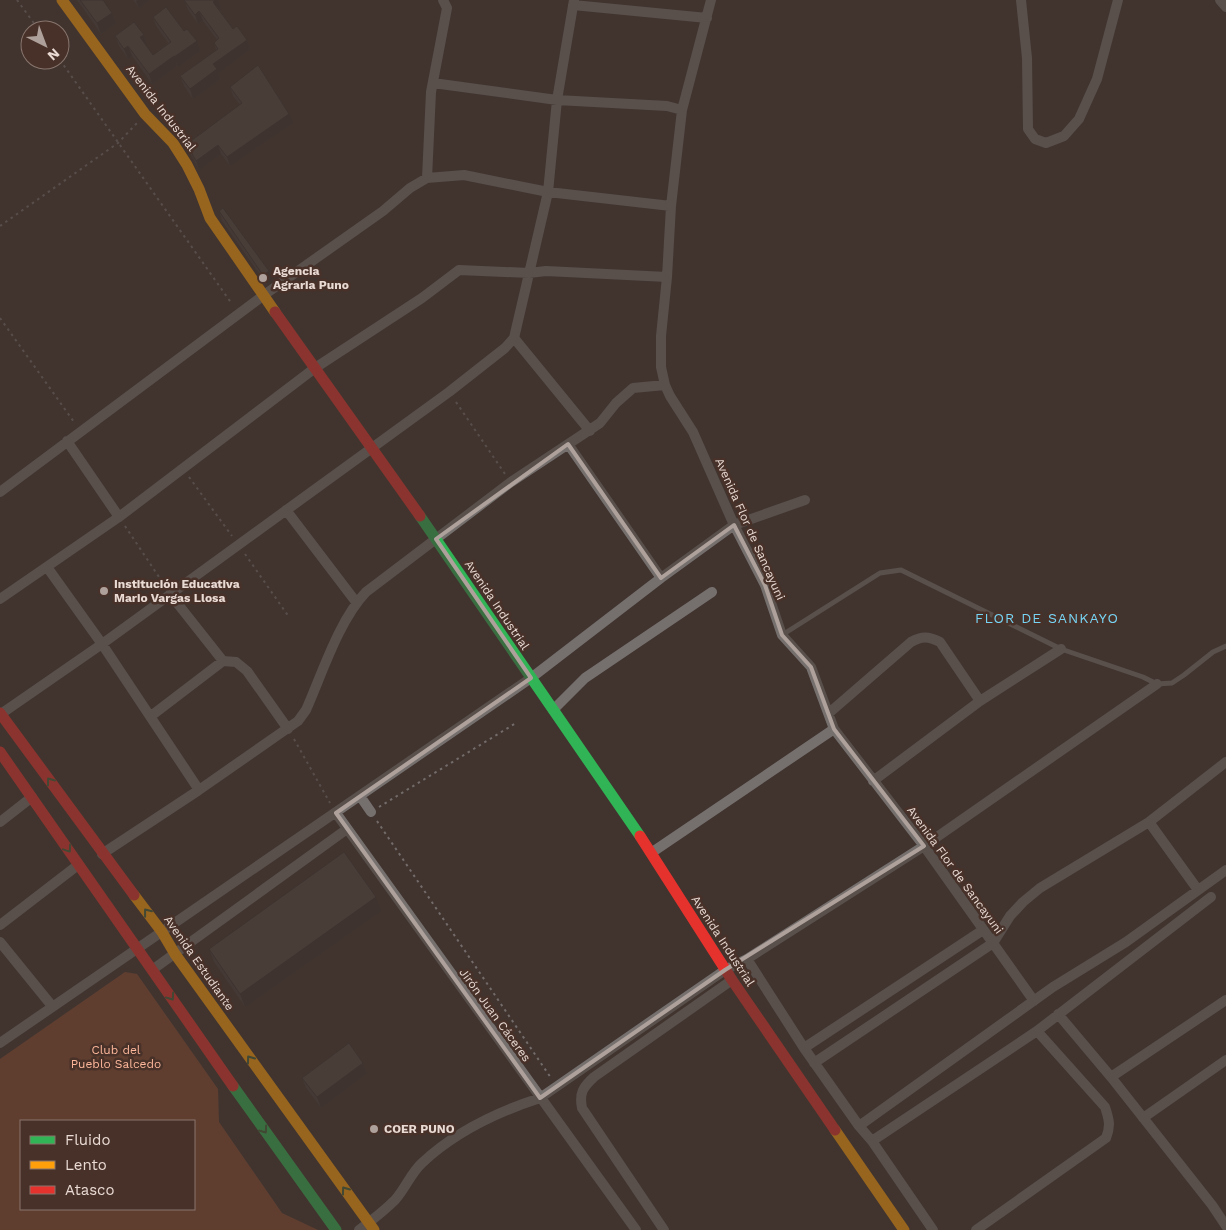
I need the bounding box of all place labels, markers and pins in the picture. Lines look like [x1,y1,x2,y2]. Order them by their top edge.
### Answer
place label: Agencia Agraria Puno [273,264,349,292]
marker: Agencia Agraria Puno [257,272,269,284]
place label: Institución Educativa Mario Vargas Llosa [114,577,240,605]
marker: Institución Educativa Mario Vargas Llosa [98,585,110,597]
place label: COER PUNO [384,1122,455,1136]
marker: COER PUNO [368,1123,380,1135]

